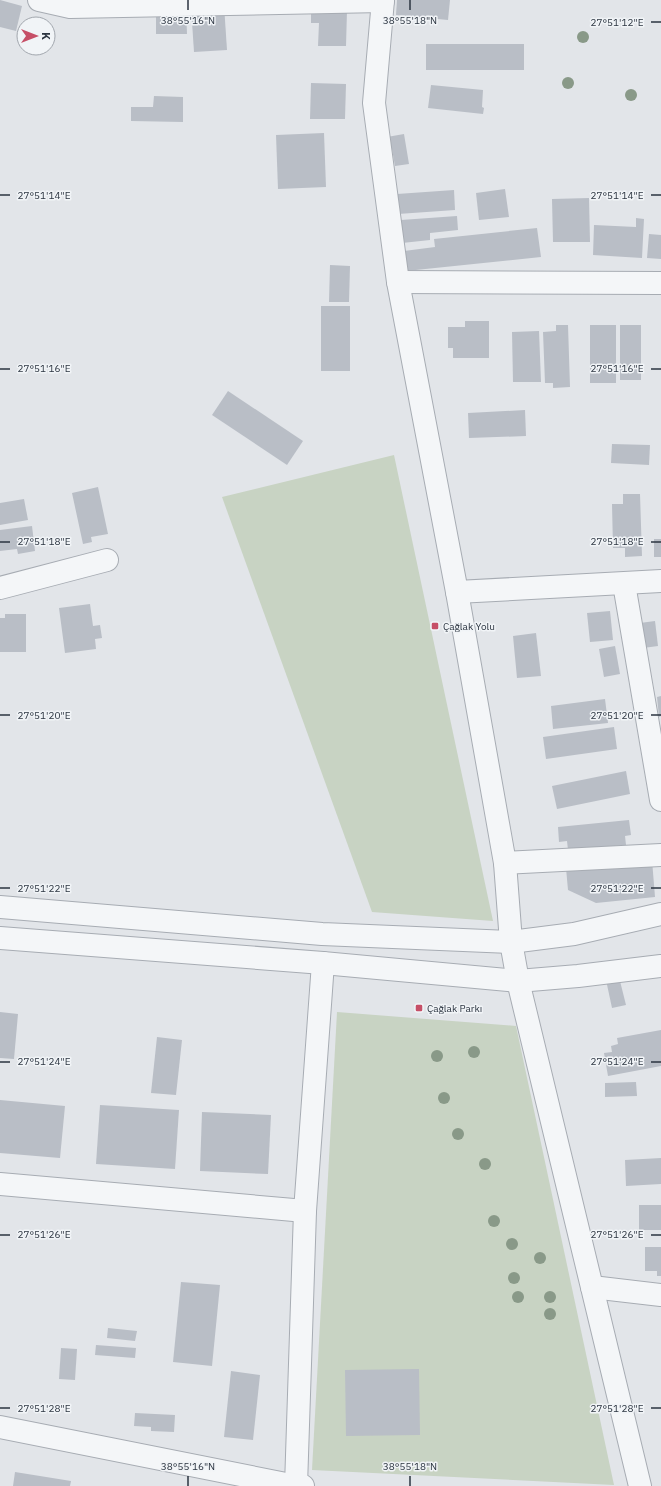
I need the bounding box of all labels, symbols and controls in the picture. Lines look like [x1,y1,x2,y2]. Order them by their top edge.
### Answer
text: 38°55'16"N [161,14,215,27]
text: 38°55'18"N [383,14,437,27]
north arrow [16,16,56,56]
text: 27°51'12"E [590,16,644,29]
text: K [39,32,53,40]
text: 27°51'14"E [17,189,71,202]
text: 27°51'14"E [590,189,644,202]
text: 27°51'16"E [17,362,71,375]
text: 27°51'16"E [590,362,644,375]
text: 27°51'18"E [17,535,71,548]
text: 27°51'18"E [590,535,644,548]
place label: Çağlak Yolu [443,620,495,633]
marker: Çağlak Yolu [430,621,440,631]
text: 27°51'20"E [17,709,71,722]
text: 27°51'20"E [590,709,644,722]
text: 27°51'22"E [17,882,71,895]
text: 27°51'22"E [590,882,644,895]
place label: Çağlak Parkı [427,1002,482,1015]
marker: Çağlak Parkı [414,1003,424,1013]
text: 27°51'24"E [17,1055,71,1068]
text: 27°51'24"E [590,1055,644,1068]
text: 27°51'26"E [17,1228,71,1241]
text: 27°51'26"E [590,1228,644,1241]
text: 27°51'28"E [17,1402,71,1415]
text: 27°51'28"E [590,1402,644,1415]
text: 38°55'16"N [161,1460,215,1473]
text: 38°55'18"N [383,1460,437,1473]

